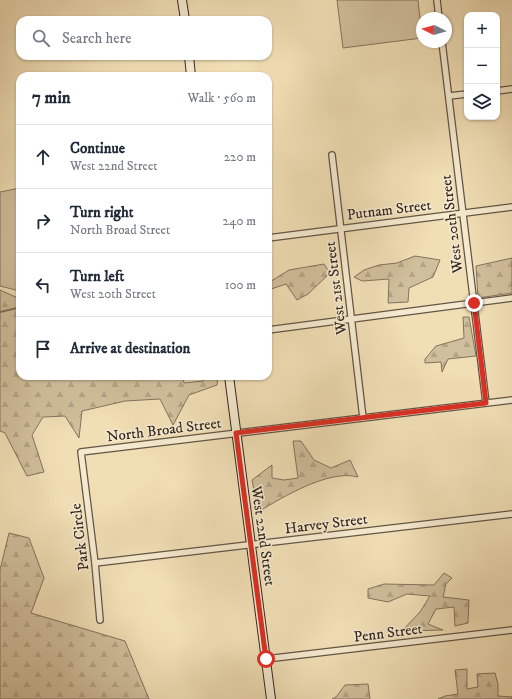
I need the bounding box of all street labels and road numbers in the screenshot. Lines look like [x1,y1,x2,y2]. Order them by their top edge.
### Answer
street label: West 20th Street [437,173,468,275]
street label: Putnam Street [346,195,432,225]
street label: West 21st Street [321,240,351,337]
street label: North Broad Street [105,414,223,446]
street label: West 22nd Street [246,484,279,588]
street label: Park Circle [66,502,94,572]
street label: Harvey Street [283,509,369,539]
street label: Penn Street [353,619,424,647]

